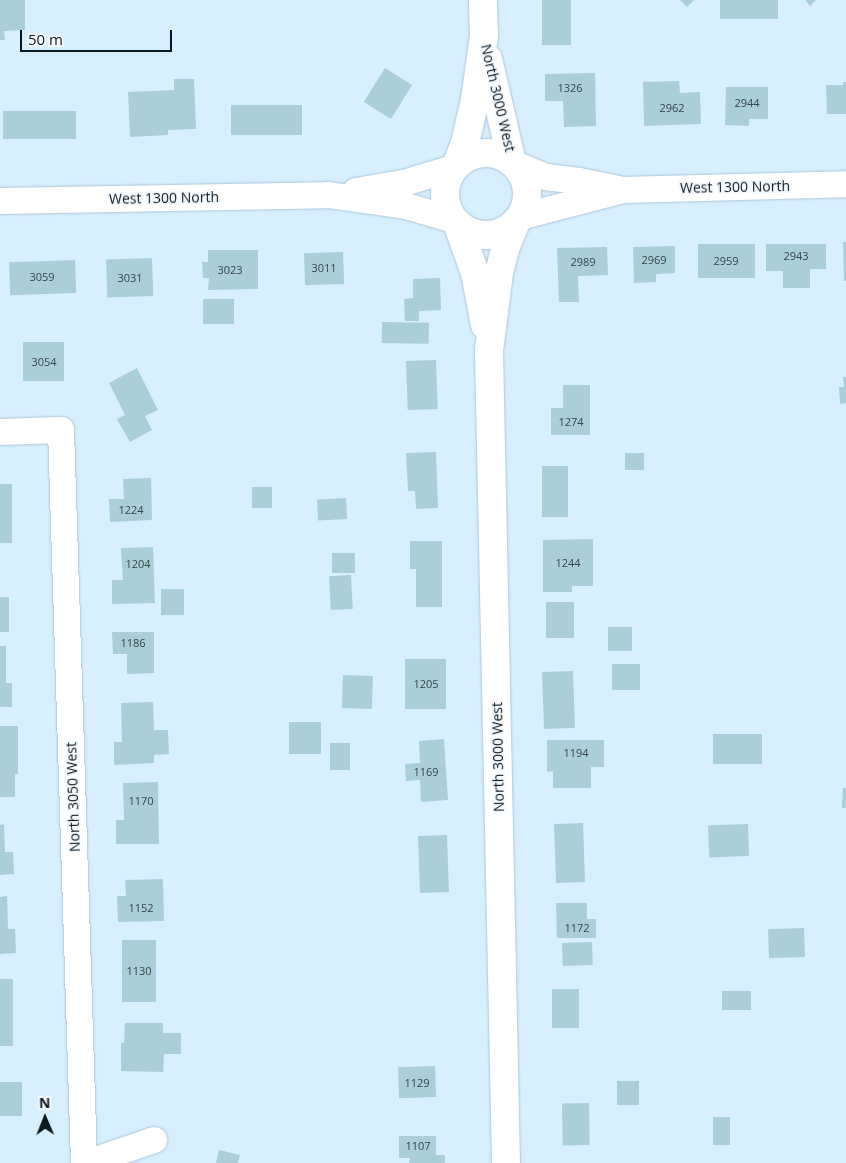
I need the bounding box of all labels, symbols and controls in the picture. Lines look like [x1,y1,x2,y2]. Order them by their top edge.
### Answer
scale bar [22,20,175,52]
text: 50 m [28,29,63,49]
street label: North 3000 West [477,43,519,153]
house number: 1326 [557,81,583,95]
house number: 2944 [734,96,760,110]
house number: 2962 [659,101,685,115]
street label: West 1300 North [680,178,790,196]
street label: West 1300 North [109,189,219,207]
house number: 2943 [783,249,809,263]
house number: 2969 [641,253,667,267]
house number: 2959 [713,254,739,268]
house number: 2989 [570,255,596,269]
house number: 3011 [311,261,337,275]
house number: 3023 [217,263,243,277]
house number: 3059 [29,270,55,284]
house number: 3031 [117,271,143,285]
house number: 3054 [31,355,57,369]
house number: 1274 [558,415,584,429]
house number: 1224 [118,503,144,517]
house number: 1244 [555,556,581,570]
house number: 1204 [125,557,151,571]
house number: 1186 [120,636,146,650]
house number: 1205 [413,677,439,691]
street label: North 3000 West [489,702,507,812]
street label: North 3050 West [63,742,83,852]
house number: 1194 [563,746,589,760]
house number: 1169 [413,765,439,779]
house number: 1170 [128,794,154,808]
house number: 1152 [128,901,154,915]
house number: 1172 [564,921,590,935]
house number: 1130 [126,964,152,978]
house number: 1129 [404,1076,430,1090]
north arrow [20,1093,70,1143]
text: N [39,1093,51,1112]
house number: 1107 [405,1139,431,1153]

